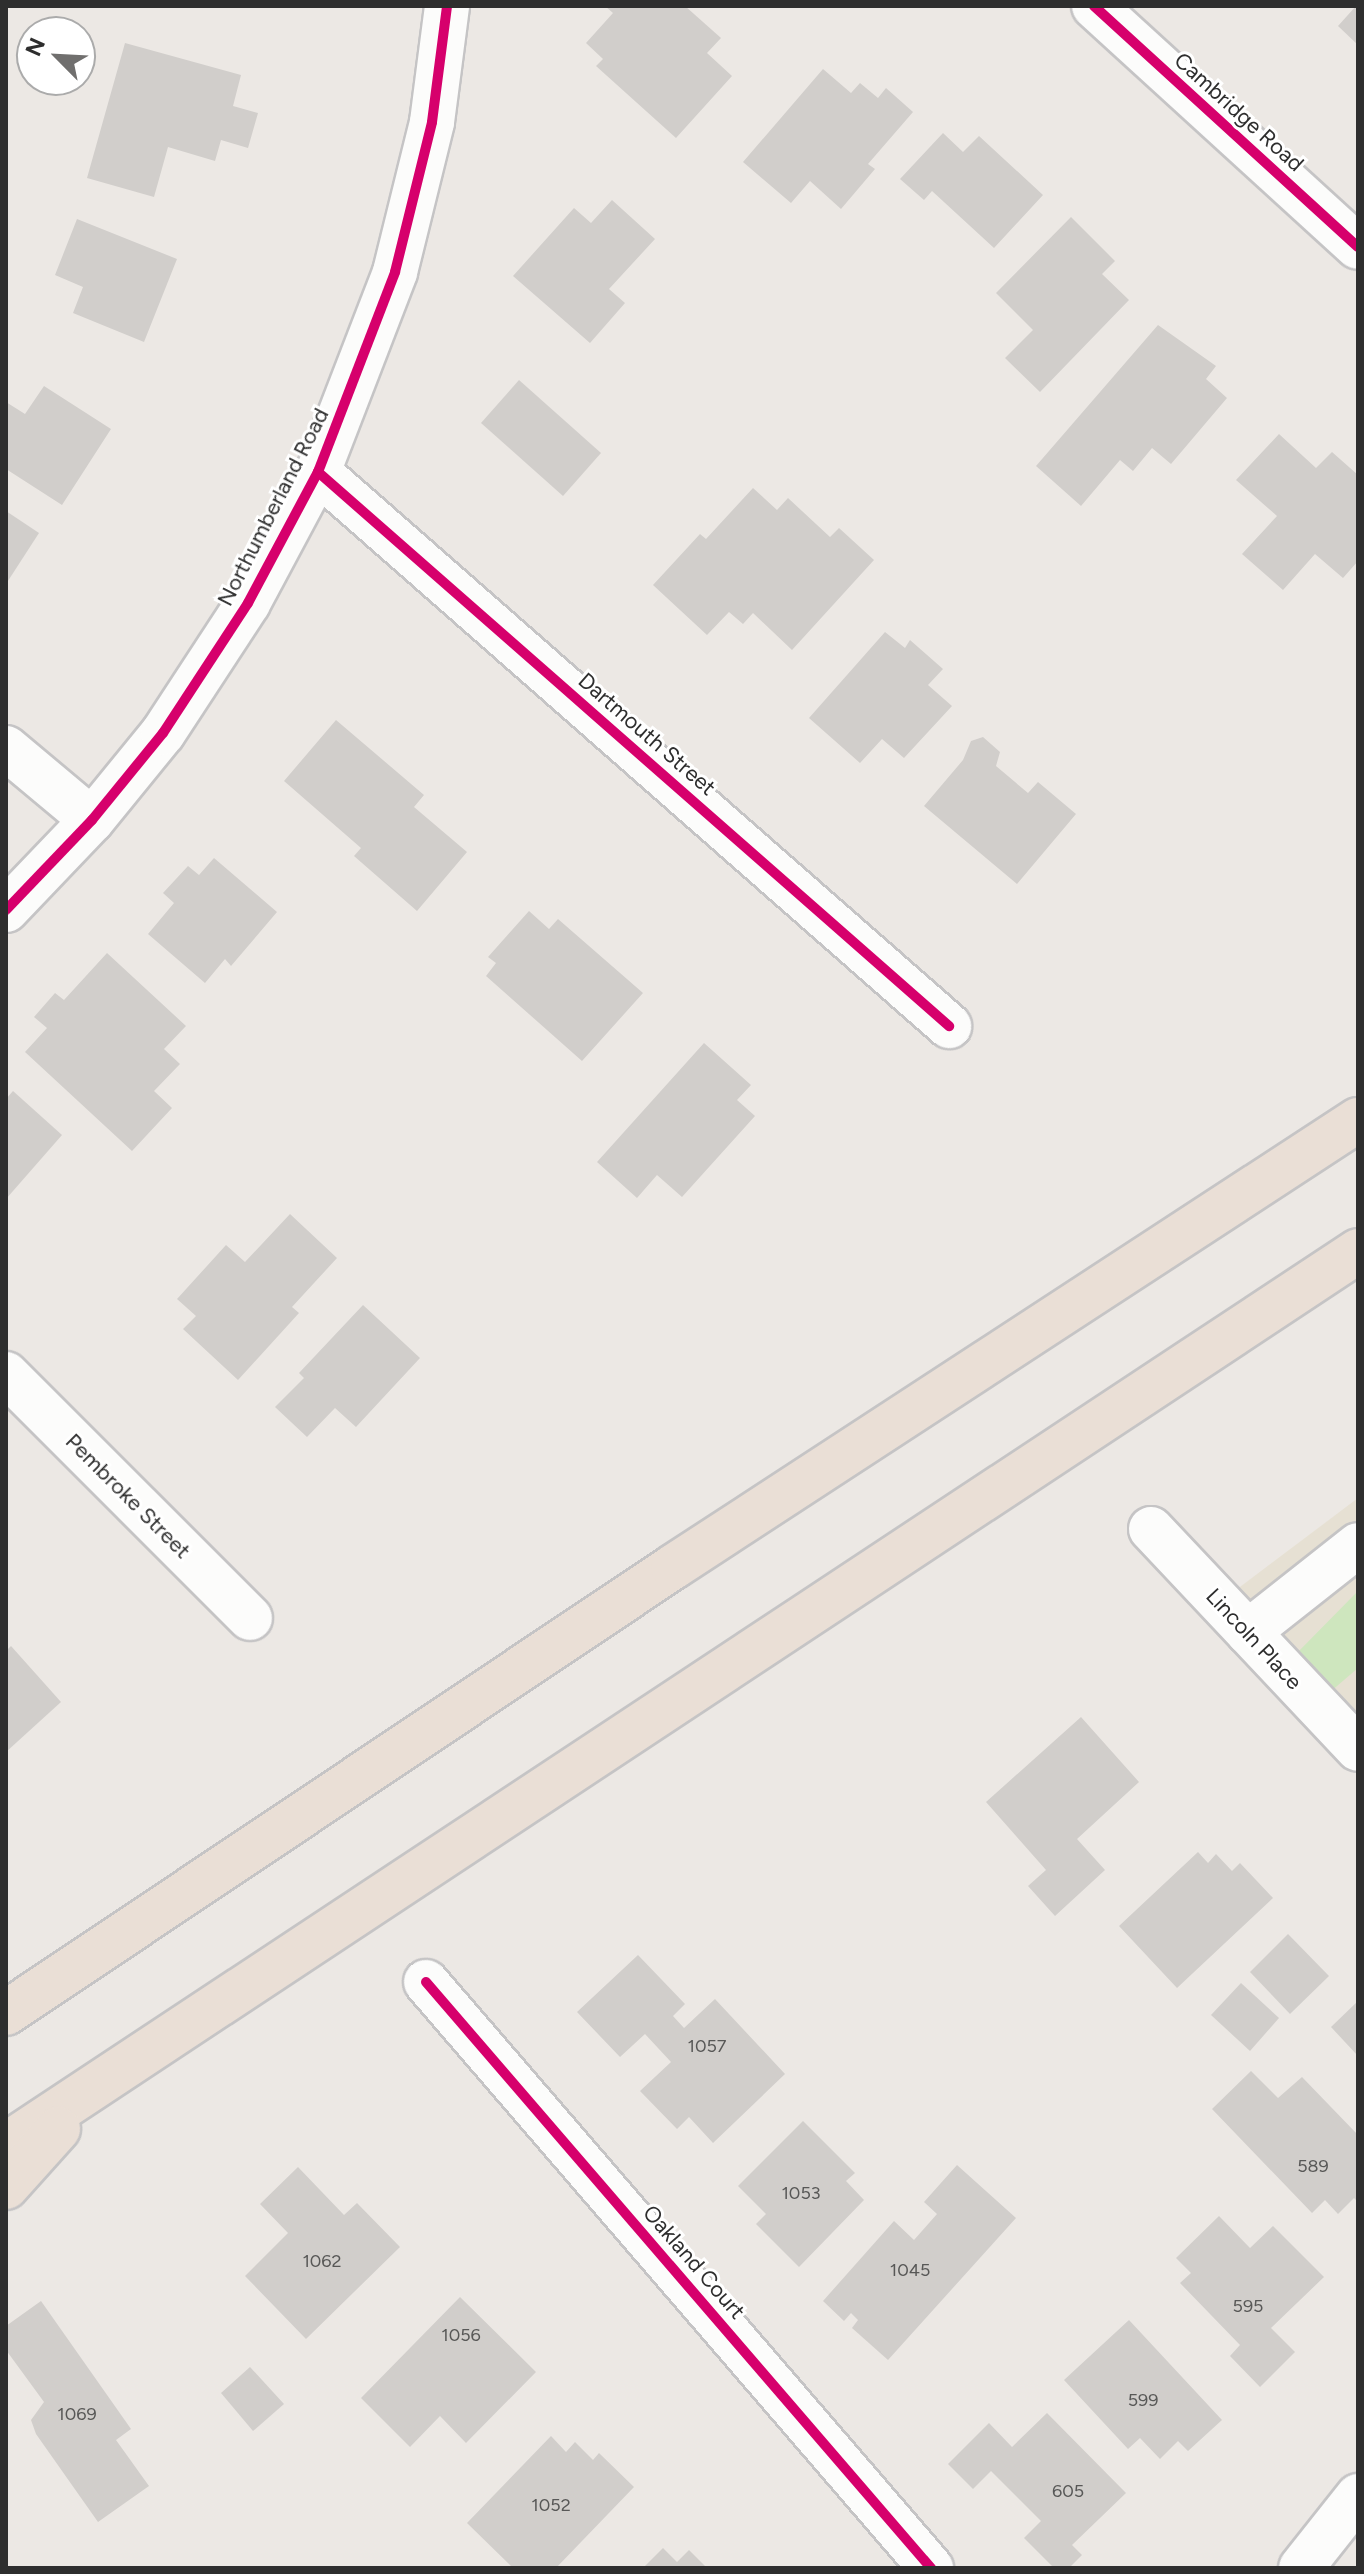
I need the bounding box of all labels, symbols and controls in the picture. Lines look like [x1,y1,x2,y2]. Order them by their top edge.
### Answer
north arrow [16,16,96,96]
text: N [20,34,51,60]
street label: Cambridge Road [1169,47,1309,177]
street label: Northumberland Road [212,404,334,610]
street label: Dartmouth Street [573,667,721,801]
street label: Pembroke Street [60,1428,196,1564]
street label: Lincoln Place [1200,1583,1308,1695]
house number: 1057 [688,2035,726,2057]
house number: 589 [1297,2155,1329,2177]
house number: 1053 [781,2182,821,2204]
street label: Oakland Court [637,2200,751,2324]
house number: 1062 [302,2250,342,2272]
house number: 1045 [890,2259,930,2281]
house number: 595 [1233,2295,1263,2317]
house number: 1056 [441,2324,481,2346]
house number: 599 [1128,2389,1158,2411]
house number: 1069 [57,2403,97,2425]
house number: 605 [1052,2480,1084,2502]
house number: 1052 [531,2494,571,2516]

